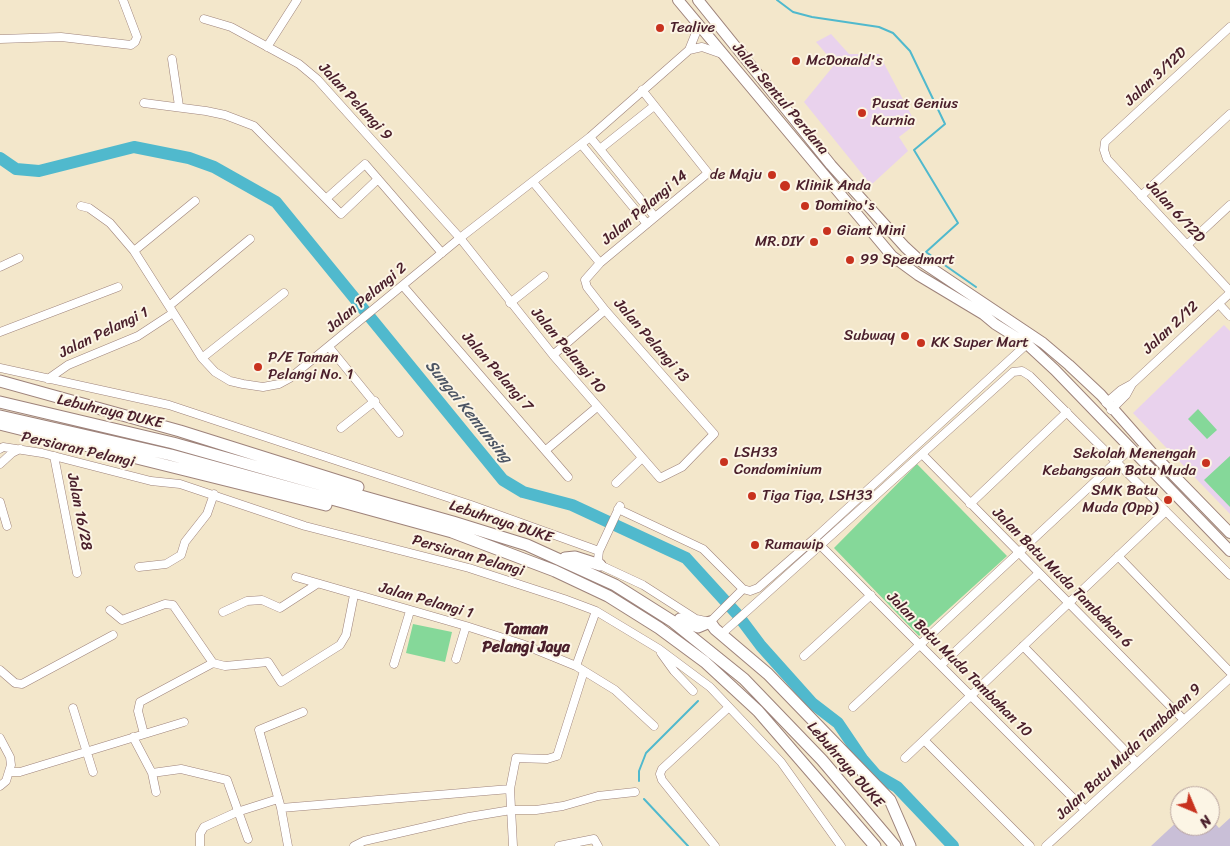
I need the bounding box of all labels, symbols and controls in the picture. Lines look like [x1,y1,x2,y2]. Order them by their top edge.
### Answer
place label: Tealive [670,19,715,37]
marker: Tealive [654,22,666,34]
street label: Jalan Sentul Perdana [728,39,832,159]
street label: Jalan 3/12D [1121,44,1191,110]
place label: McDonald's [806,52,883,70]
marker: McDonald's [790,55,802,67]
street label: Jalan Pelangi 9 [314,59,396,145]
place label: Pusat Genius Kurnia [872,95,958,130]
marker: Pusat Genius Kurnia [856,107,868,119]
place label: de Maju [710,166,762,184]
street label: Jalan Pelangi 14 [598,167,692,249]
marker: de Maju [766,169,778,181]
place label: Klinik Anda [796,177,871,195]
street label: Jalan 6/12D [1142,177,1208,247]
marker: Klinik Anda [778,179,792,193]
place label: Domino's [815,197,875,215]
marker: Domino's [799,200,811,212]
place label: Giant Mini [837,222,905,240]
marker: Giant Mini [821,225,833,237]
place label: MR.DIY [755,233,804,251]
marker: MR.DIY [808,236,820,248]
place label: 99 Speedmart [860,251,955,269]
marker: 99 Speedmart [844,254,856,266]
street label: Jalan Pelangi 2 [323,259,411,337]
street label: Jalan Pelangi 13 [610,295,692,387]
street label: Jalan 2/12 [1139,298,1203,358]
street label: Jalan Pelangi 1 [56,304,152,362]
street label: Jalan Pelangi 10 [527,304,609,398]
place label: Subway [844,327,895,345]
street label: Jalan Pelangi 7 [458,329,536,415]
marker: Subway [899,330,911,342]
place label: KK Super Mart [931,334,1029,352]
marker: KK Super Mart [915,337,927,349]
place label: P/E Taman Pelangi No. 1 [268,349,353,384]
water label: Sungai Kemunsing [421,357,515,467]
marker: P/E Taman Pelangi No. 1 [252,361,264,373]
street label: Lebuhraya DUKE [55,391,165,433]
street label: Persiaran Pelangi [20,428,136,472]
place label: LSH33 Condominium [734,444,822,479]
place label: Sekolah Menengah Kebangsaan Batu Muda [1043,445,1196,480]
marker: LSH33 Condominium [718,456,730,468]
marker: Sekolah Menengah Kebangsaan Batu Muda [1200,457,1212,469]
street label: Jalan 16/28 [63,472,95,552]
place label: SMK Batu Muda (Opp) [1082,482,1158,517]
place label: Tiga Tiga, LSH33 [762,487,872,505]
marker: Tiga Tiga, LSH33 [746,490,758,502]
marker: SMK Batu Muda (Opp) [1162,494,1174,506]
street label: Lebuhraya DUKE [447,497,555,547]
street label: Jalan Batu Muda Tambahan 6 [988,504,1136,652]
street label: Persiaran Pelangi [410,531,526,581]
place label: Rumawip [765,536,824,554]
marker: Rumawip [749,539,761,551]
street label: Jalan Pelangi 1 [377,579,475,623]
street label: Jalan Batu Muda Tambahan 10 [883,589,1035,741]
district label: Taman Pelangi Jaya [482,620,570,658]
street label: Jalan Batu Muda Tambahan 9 [1053,680,1205,824]
street label: Lebuhraya DUKE [803,718,887,812]
north arrow [1170,786,1220,836]
text: N [1193,809,1218,834]

